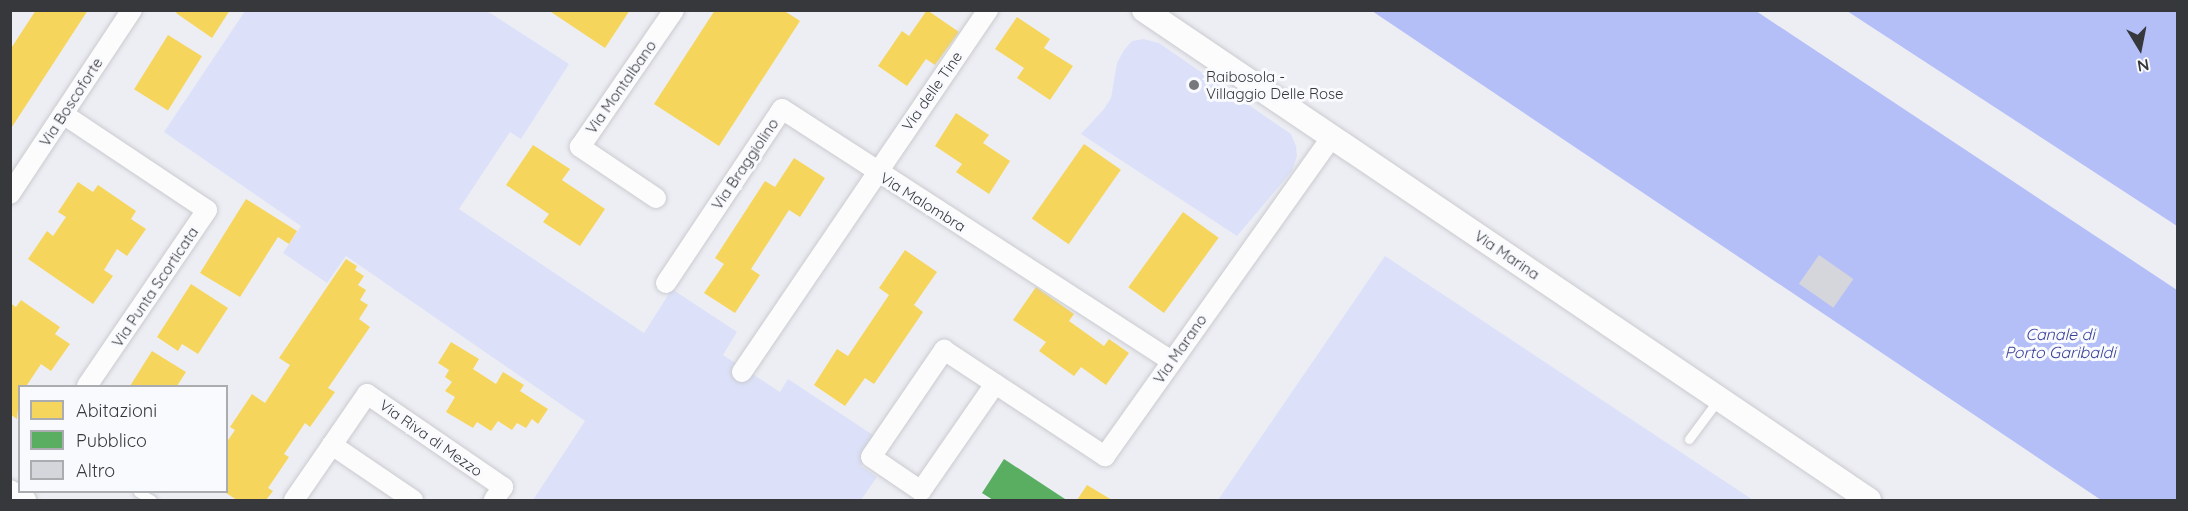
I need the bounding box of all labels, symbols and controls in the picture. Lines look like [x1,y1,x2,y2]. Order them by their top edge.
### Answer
north arrow [2110,18,2170,78]
street label: Via Montalbano [582,37,660,137]
street label: Via delle Tine [898,48,966,134]
street label: Via Boscoforte [36,54,106,150]
text: N [2136,55,2151,77]
place label: Raibosola - Villaggio Delle Rose [1206,67,1344,102]
marker: Raibosola - Villaggio Delle Rose [1187,78,1201,92]
street label: Via Braggiolino [708,115,782,213]
street label: Via Malombra [877,168,969,236]
street label: Via Punta Scorticata [108,223,202,351]
street label: Via Marina [1471,227,1543,283]
street label: Via Marano [1150,311,1210,387]
water label: Canale di Porto Garibaldi [2004,324,2116,362]
legend [18,385,228,493]
street label: Via Riva di Mezzo [376,396,486,480]
text: Abitazioni [76,399,157,422]
text: Pubblico [76,429,147,452]
text: Altro [76,459,115,482]

